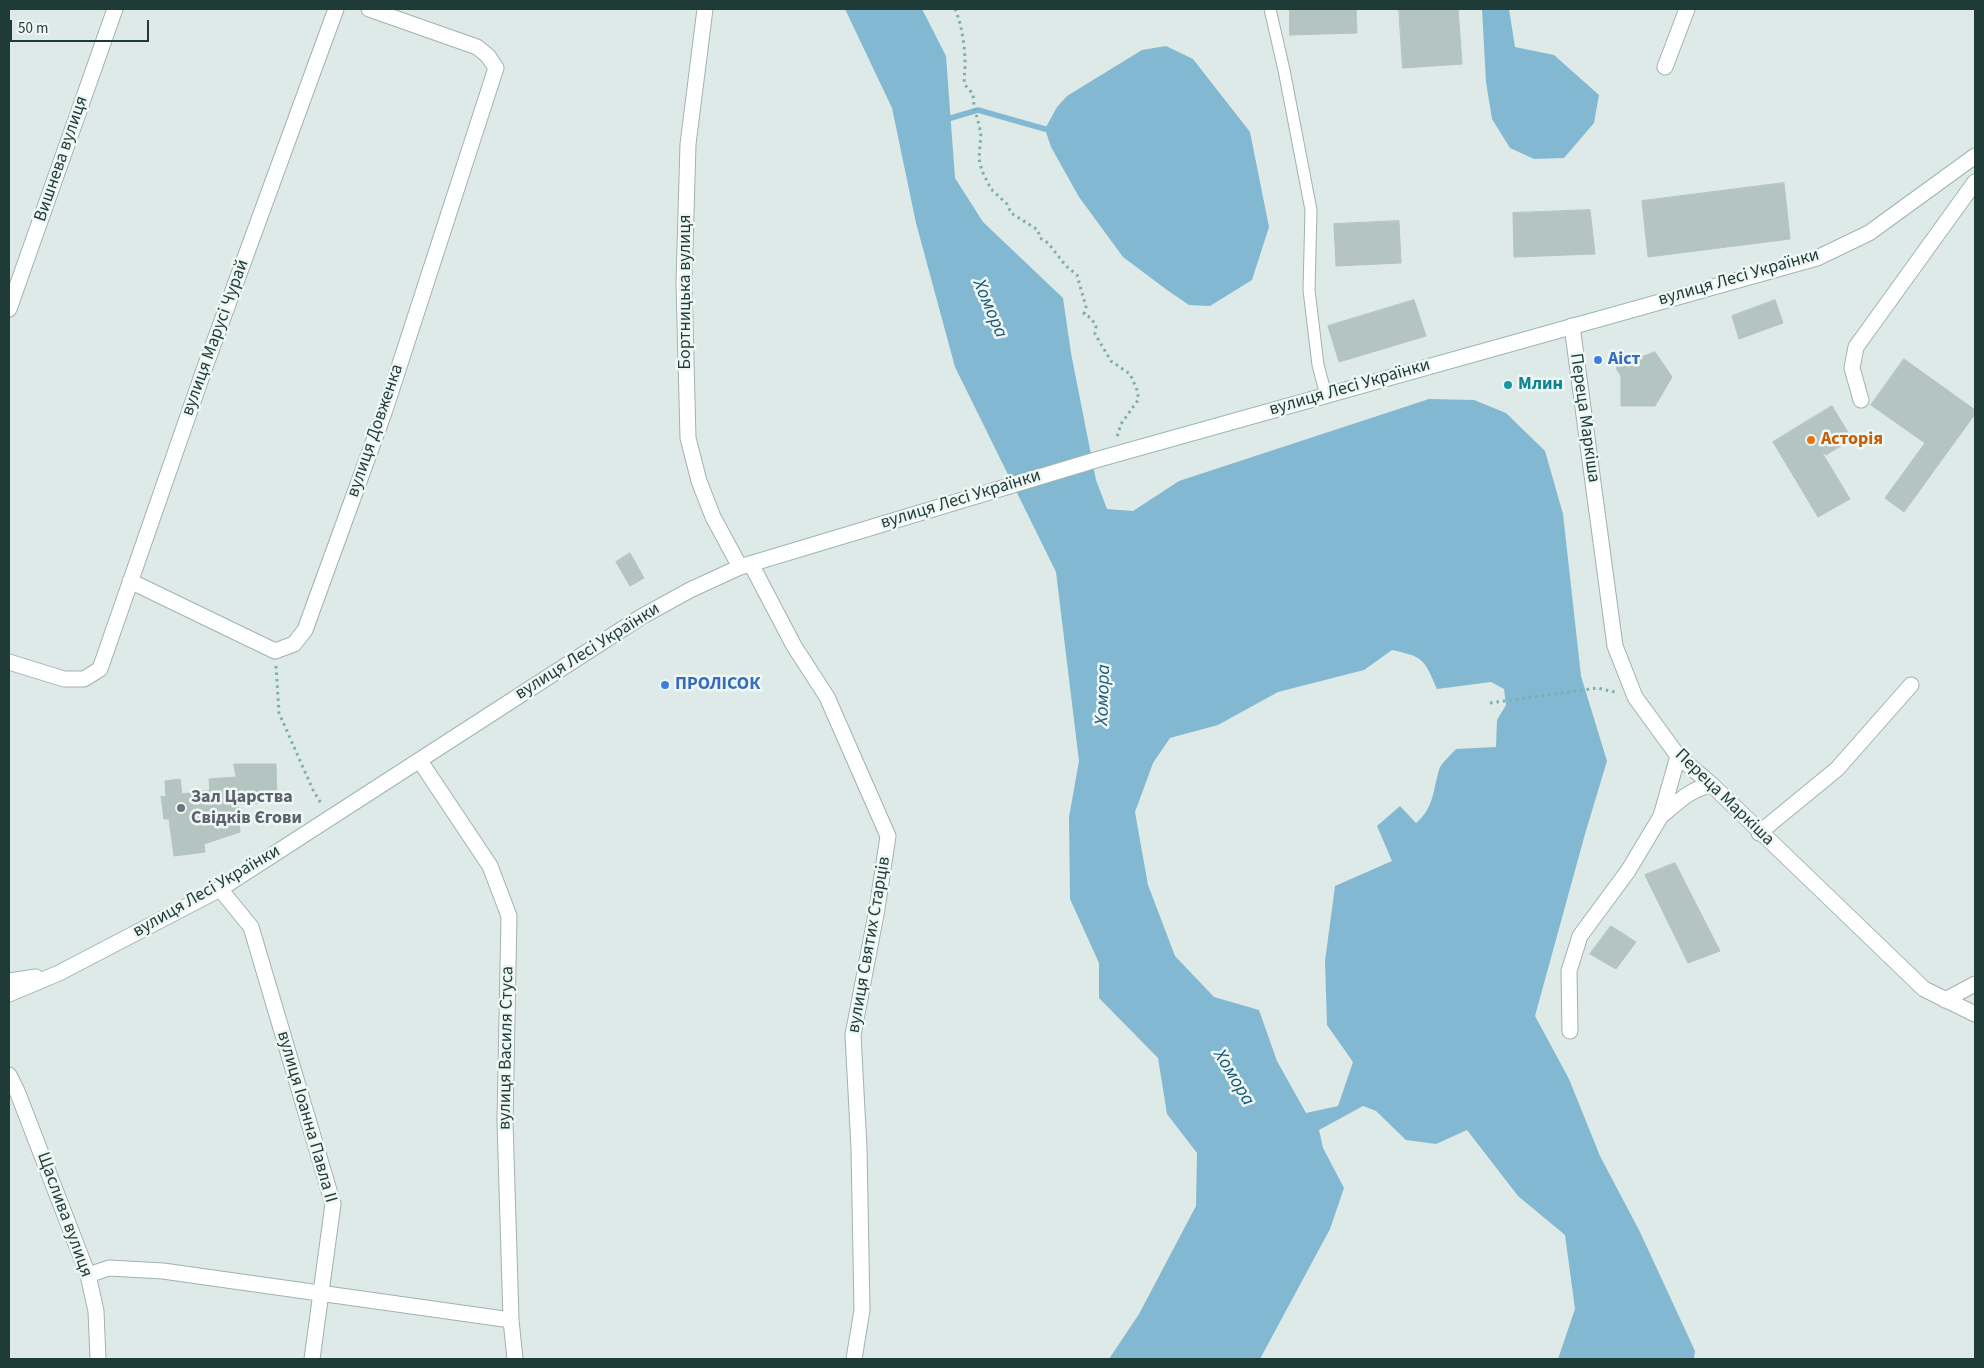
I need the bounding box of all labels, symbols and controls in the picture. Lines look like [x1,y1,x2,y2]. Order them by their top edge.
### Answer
scale bar [12,10,151,42]
text: 50 m [18,18,48,39]
street label: Вишнева вулиця [30,93,94,225]
street label: Бортницька вулиця [675,214,697,370]
street label: вулиця Лесі Українки [1656,245,1822,311]
street label: вулиця Марусі Чурай [178,257,254,419]
water label: Хомора [967,276,1011,342]
place label: Аіст [1608,349,1640,371]
street label: Переца Маркіша [1564,352,1604,484]
marker: Аіст [1592,354,1604,366]
street label: вулиця Лесі Українки [1267,355,1433,421]
street label: вулиця Довженка [343,362,409,500]
place label: Млин [1518,374,1563,396]
marker: Млин [1502,379,1514,391]
place label: Асторія [1821,429,1883,451]
marker: Асторія [1805,434,1817,446]
street label: вулиця Лесі Українки [878,465,1044,535]
street label: вулиця Лесі Українки [512,599,664,705]
water label: Хомора [1092,664,1116,726]
place label: ПРОЛІСОК [675,674,760,696]
marker: ПРОЛІСОК [659,679,671,691]
street label: Переца Маркіша [1670,745,1778,851]
place label: Зал Царства Свідків Єгови [191,787,302,830]
marker: Зал Царства Свідків Єгови [175,802,187,814]
street label: вулиця Лесі Українки [129,841,285,943]
street label: вулиця Святих Старців [844,855,896,1035]
street label: вулиця Василя Стуса [495,966,519,1130]
street label: вулиця Іоанна Павла II [271,1029,341,1205]
water label: Хомора [1207,1046,1259,1110]
street label: Щаслива вулиця [31,1150,97,1280]

